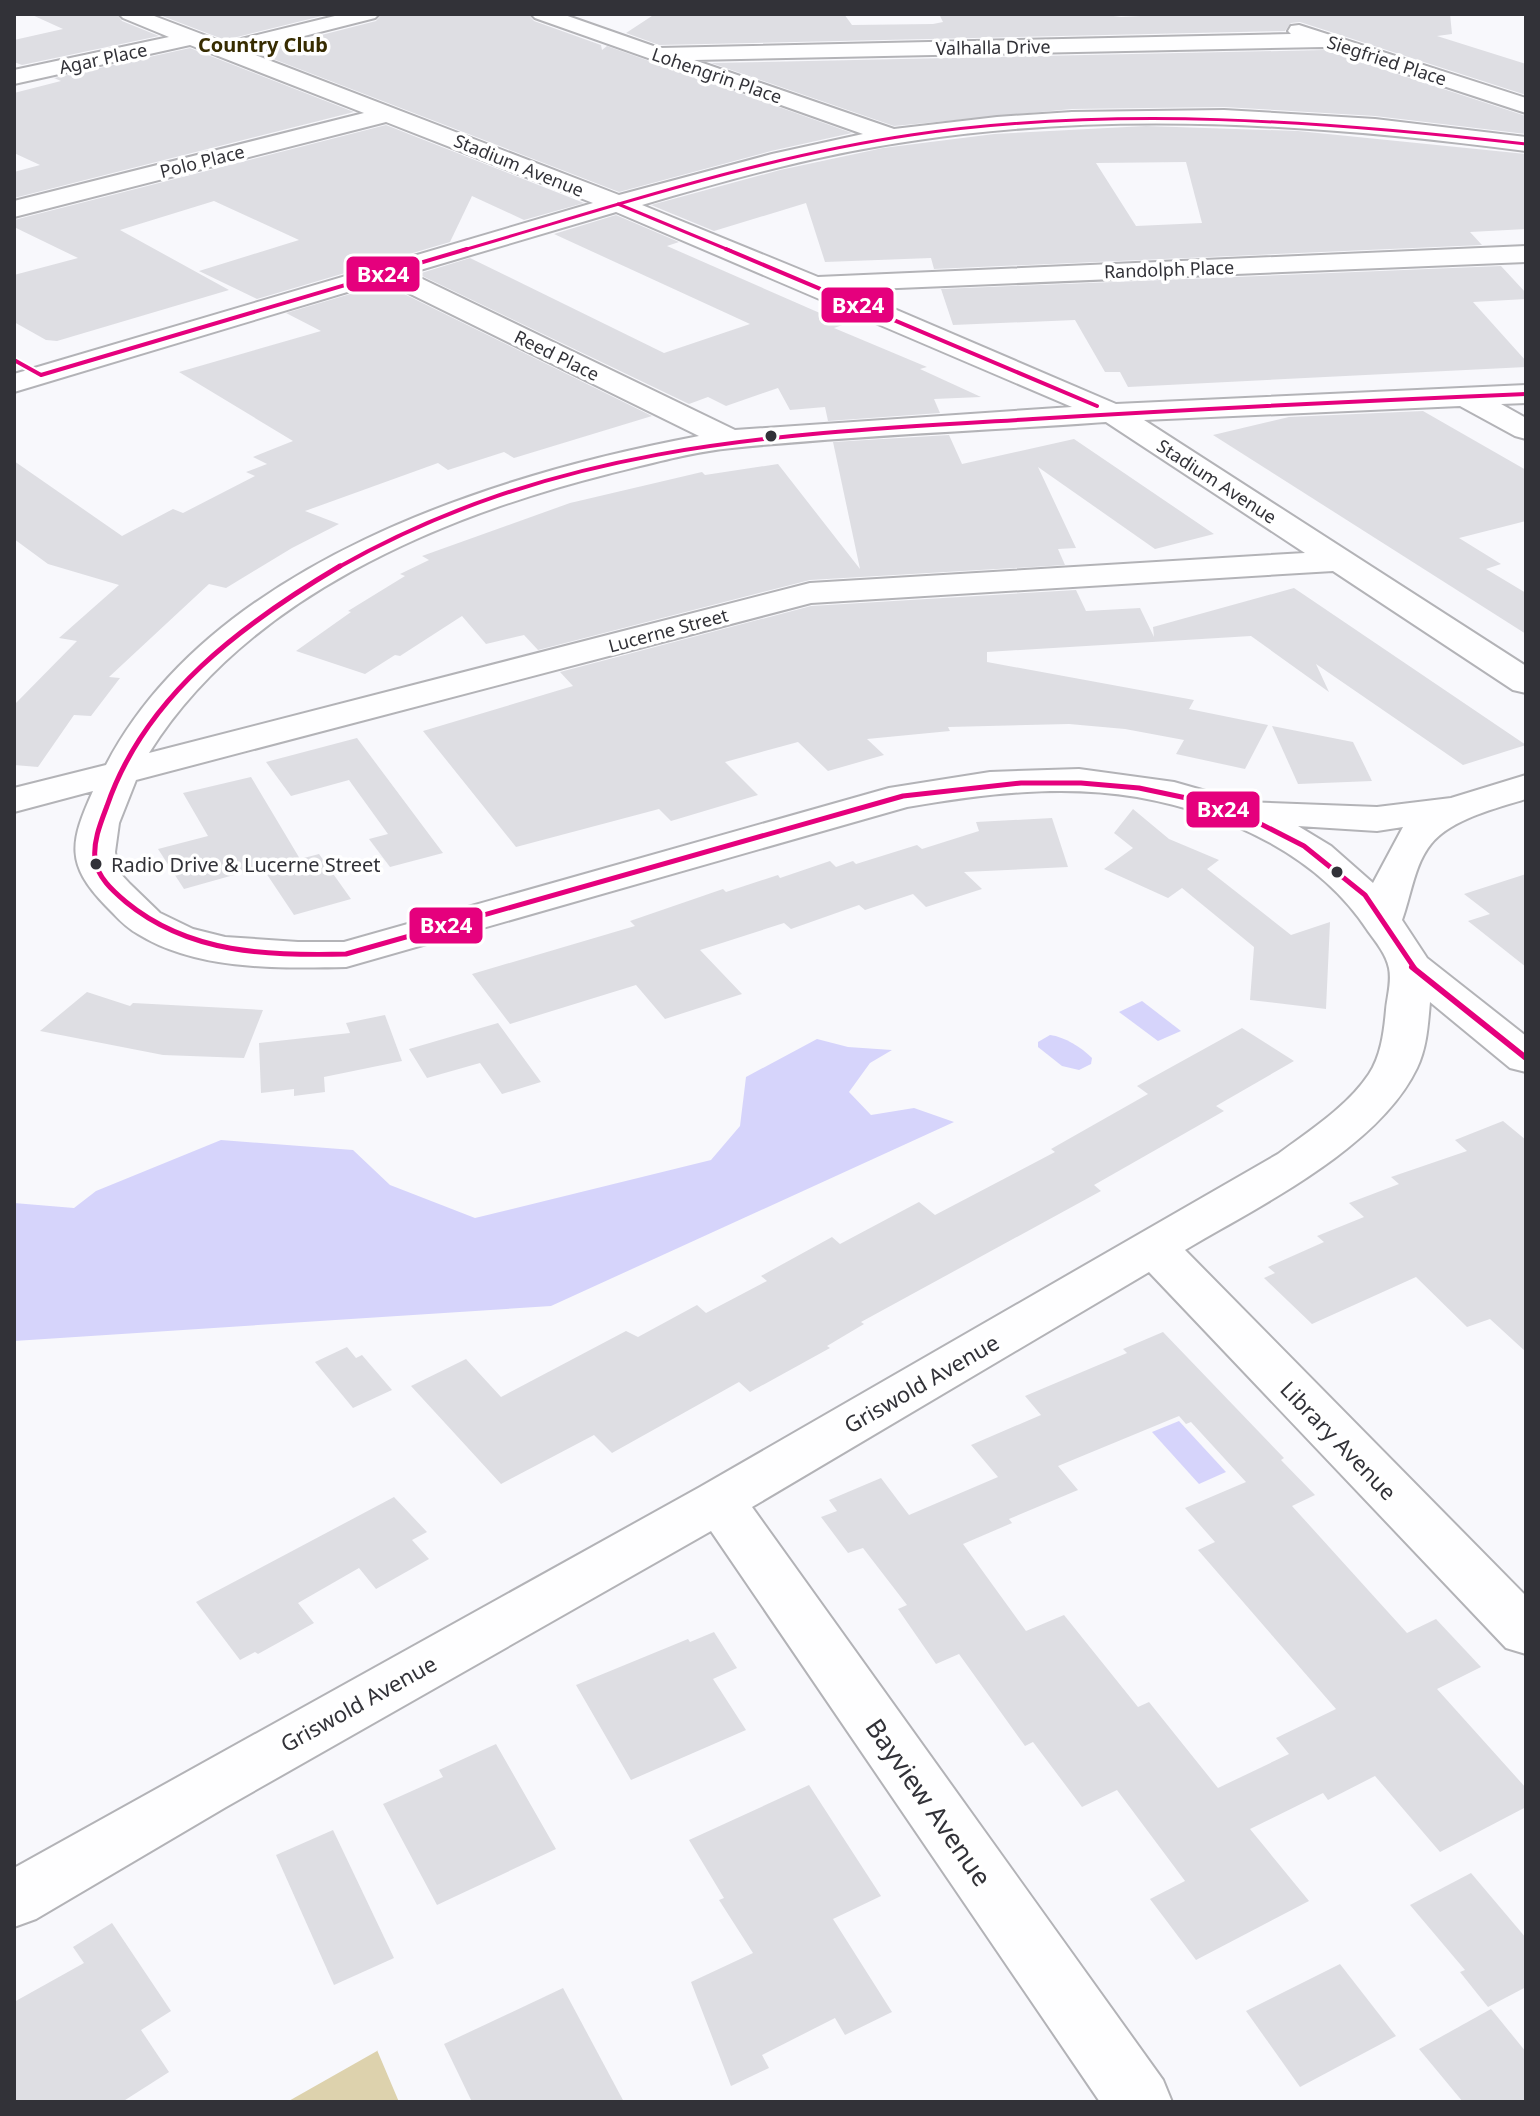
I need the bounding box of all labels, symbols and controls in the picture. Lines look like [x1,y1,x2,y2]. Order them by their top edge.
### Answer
street label: Siegfried Place [1324,29,1450,91]
district label: Country Club [198,31,328,58]
street label: Valhalla Drive [935,34,1051,60]
street label: Agar Place [57,37,149,79]
street label: Lohengrin Place [649,41,785,109]
street label: Stadium Avenue [451,128,587,202]
street label: Polo Place [157,139,247,183]
line badge: Bx24 [345,255,421,293]
street label: Randolph Place [1103,255,1235,283]
text: Bx24 [357,258,410,288]
line badge: Bx24 [820,286,895,324]
text: Bx24 [832,289,885,319]
street label: Reed Place [511,324,603,386]
unlabelled marker [763,428,779,444]
street label: Stadium Avenue [1153,433,1281,529]
street label: Lucerne Street [605,602,731,658]
line badge: Bx24 [1185,790,1261,829]
text: Bx24 [1197,793,1250,823]
place label: Radio Drive & Lucerne Street [111,851,381,878]
marker: Radio Drive & Lucerne Street [88,856,104,872]
unlabelled marker [1329,864,1345,880]
line badge: Bx24 [408,906,484,945]
text: Bx24 [420,909,473,939]
street label: Griswold Avenue [838,1326,1004,1440]
street label: Library Avenue [1274,1374,1404,1506]
street label: Griswold Avenue [275,1648,441,1758]
street label: Bayview Avenue [858,1711,1000,1893]

